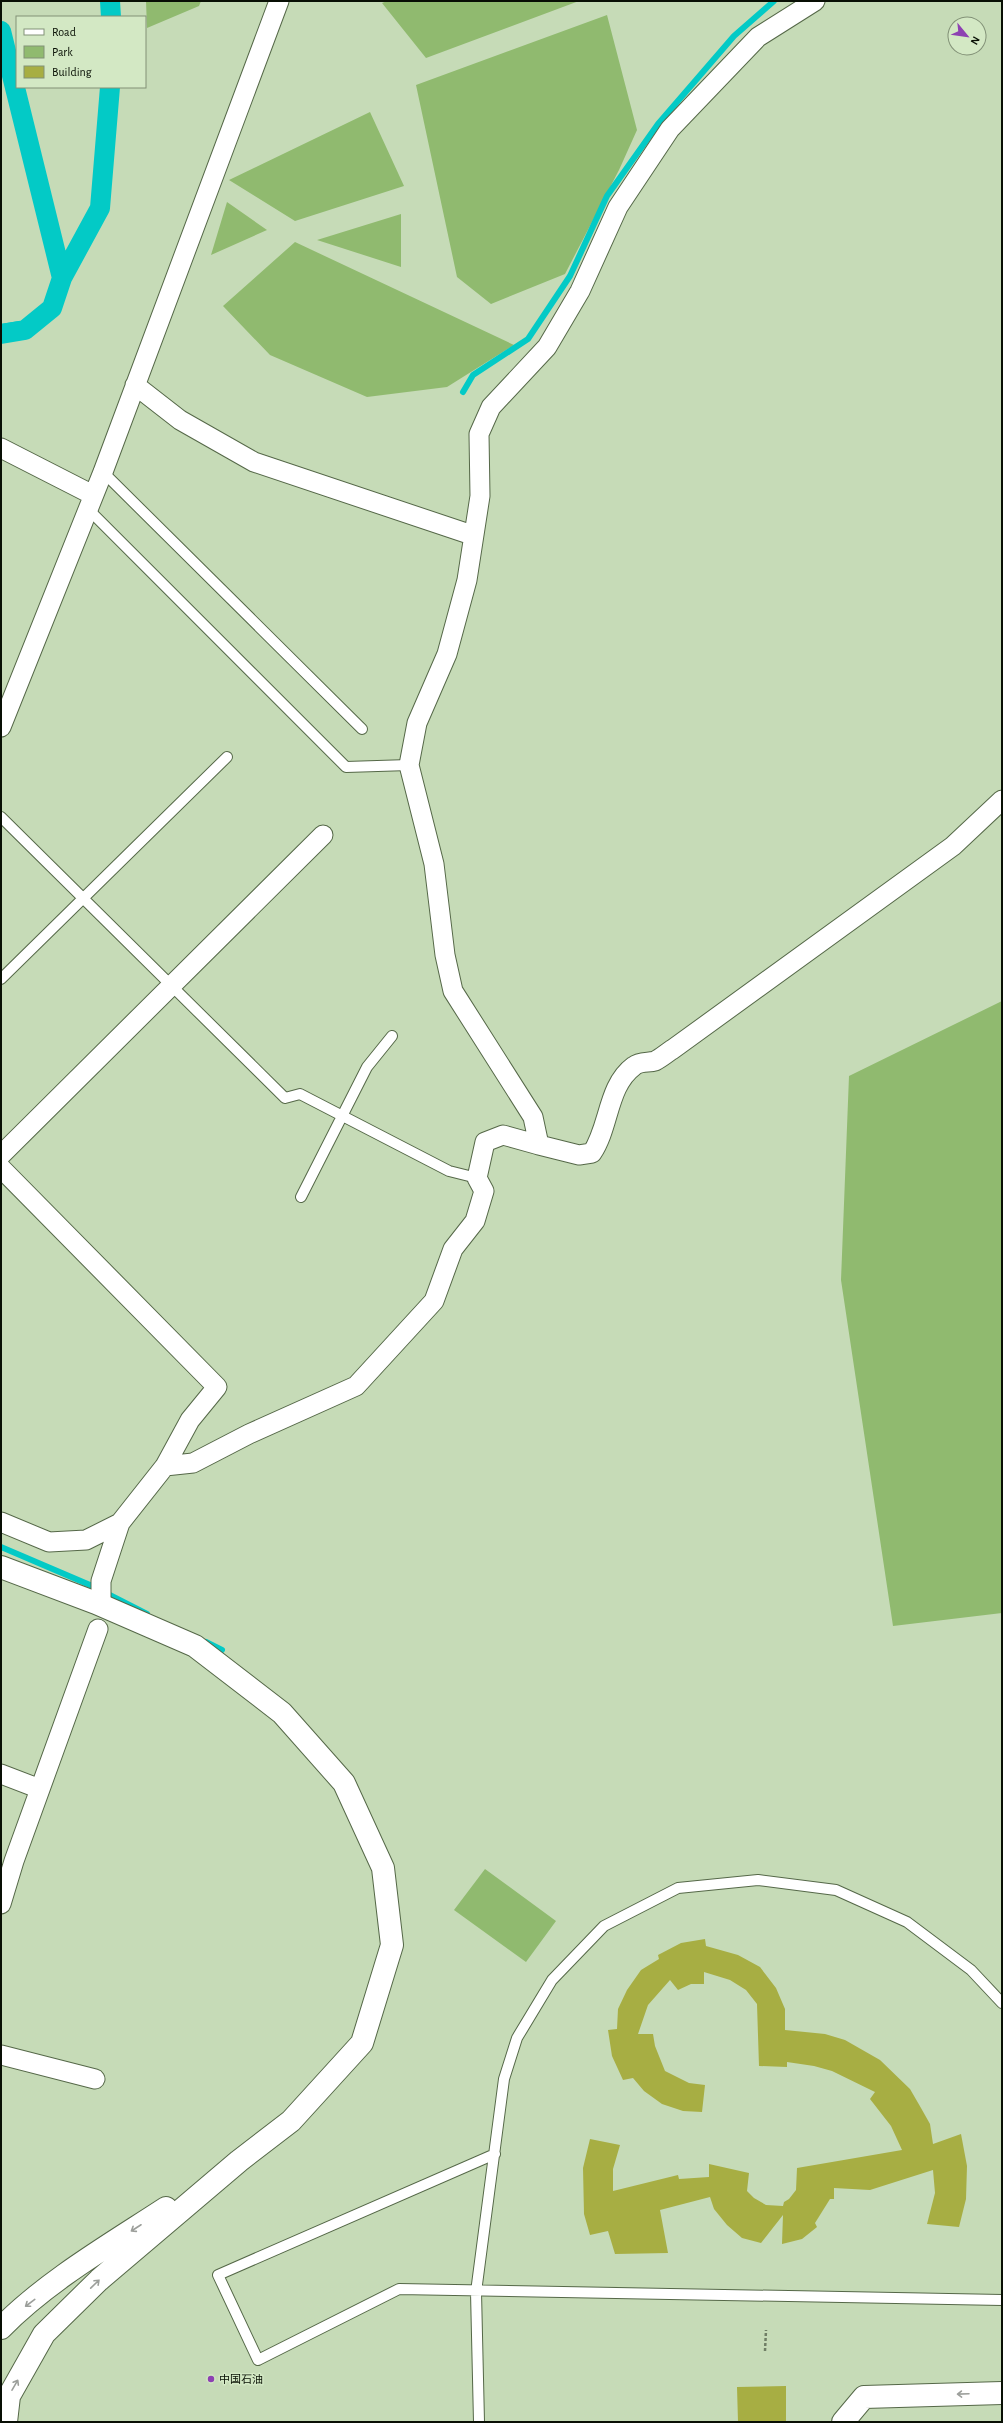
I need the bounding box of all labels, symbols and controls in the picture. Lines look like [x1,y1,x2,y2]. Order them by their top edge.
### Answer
legend [16,16,146,88]
north arrow [947,16,987,56]
text: Road [52,26,76,38]
text: N [969,35,982,47]
text: Park [52,46,73,58]
text: Building [52,66,92,78]
one-way arrow [131,2224,142,2232]
one-way arrow [90,2279,100,2289]
one-way arrow [24,2298,35,2307]
marker: 中国石油 [206,2374,216,2384]
place label: 中国石油 [219,2374,263,2385]
one-way arrow [12,2379,20,2391]
one-way arrow [957,2390,970,2398]

